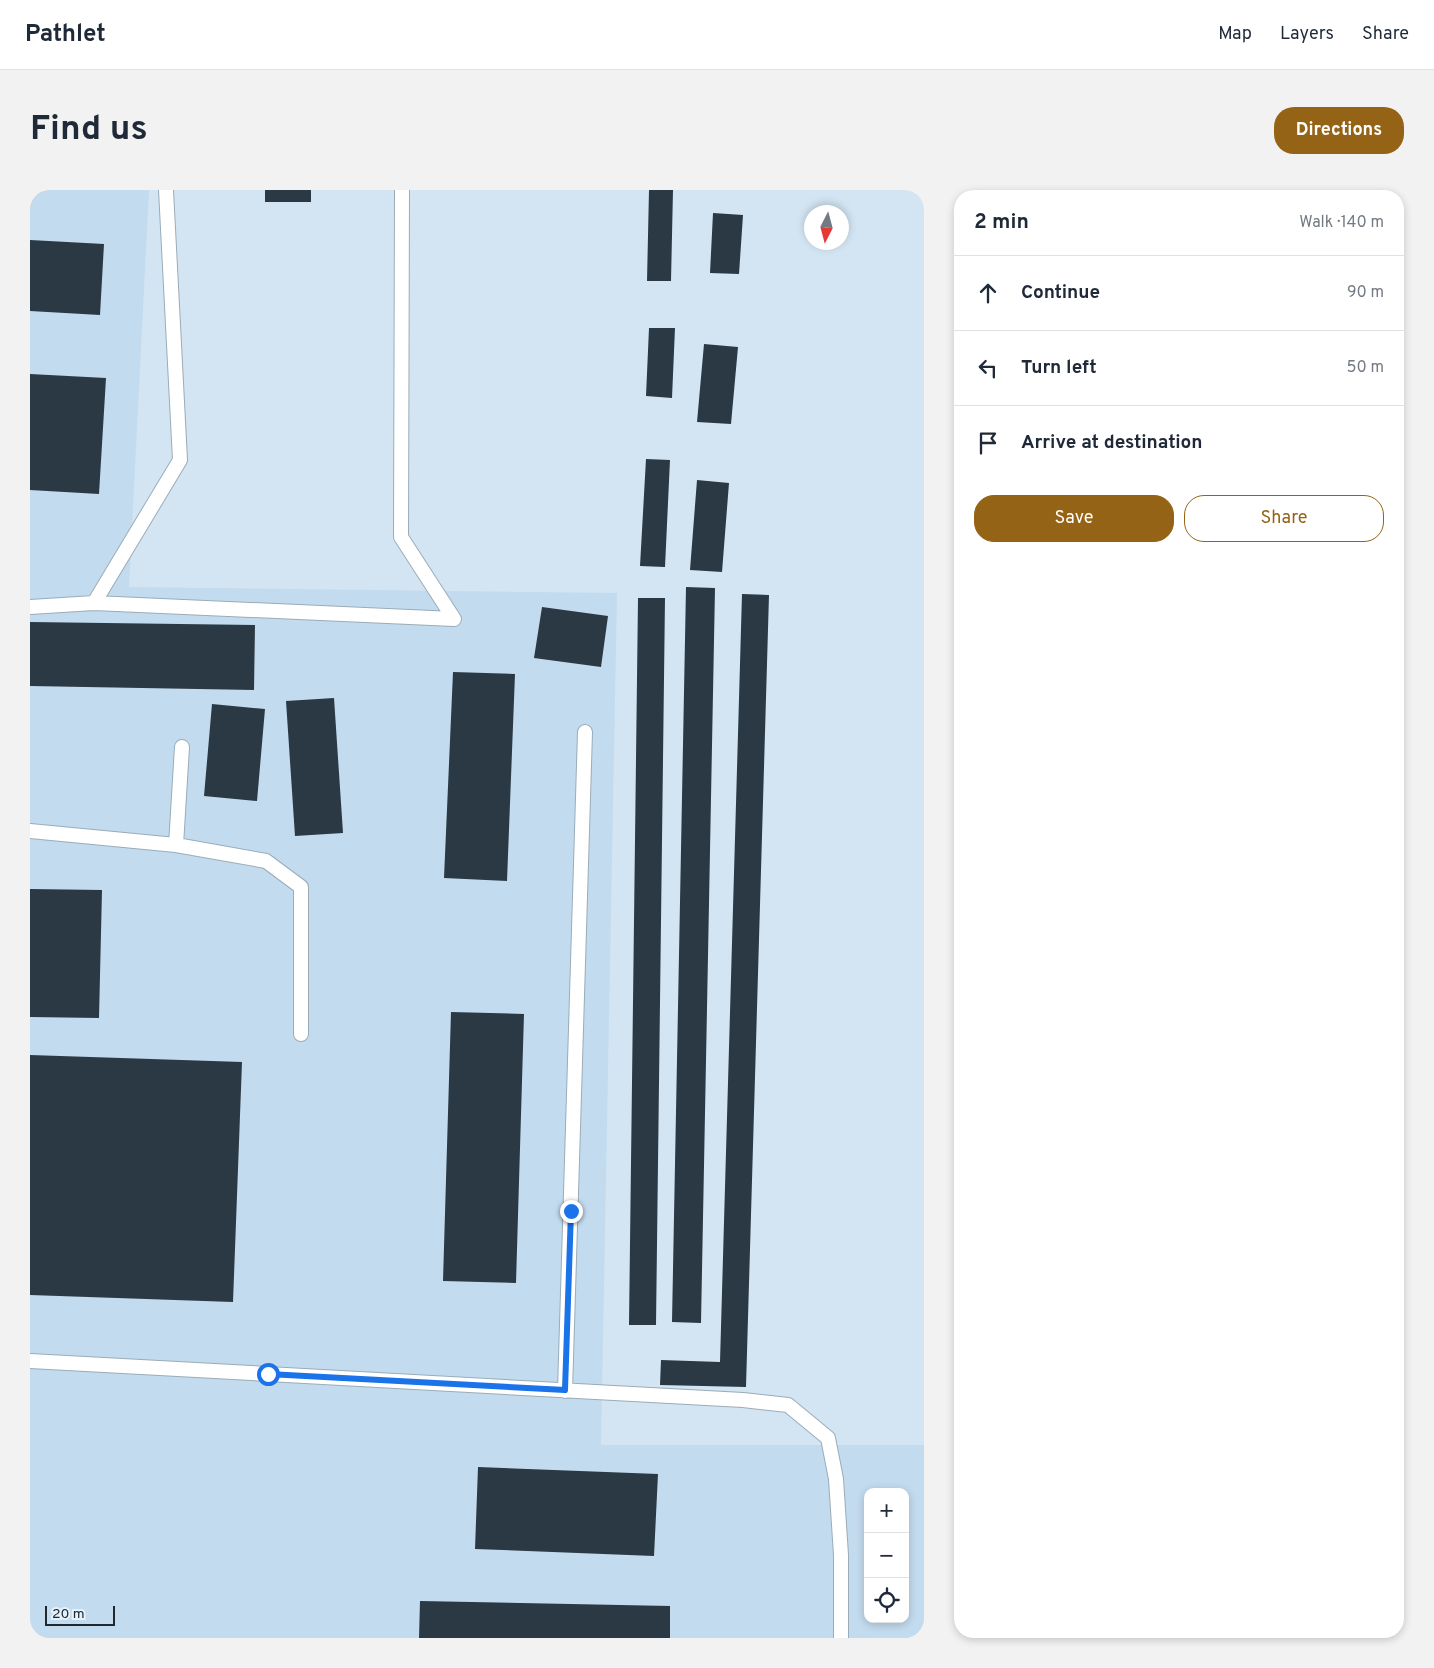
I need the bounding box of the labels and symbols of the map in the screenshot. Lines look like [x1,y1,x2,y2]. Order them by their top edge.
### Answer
north arrow [804,205,849,250]
route end [560,1200,583,1223]
route start [257,1363,280,1386]
scale bar [45,1603,115,1626]

